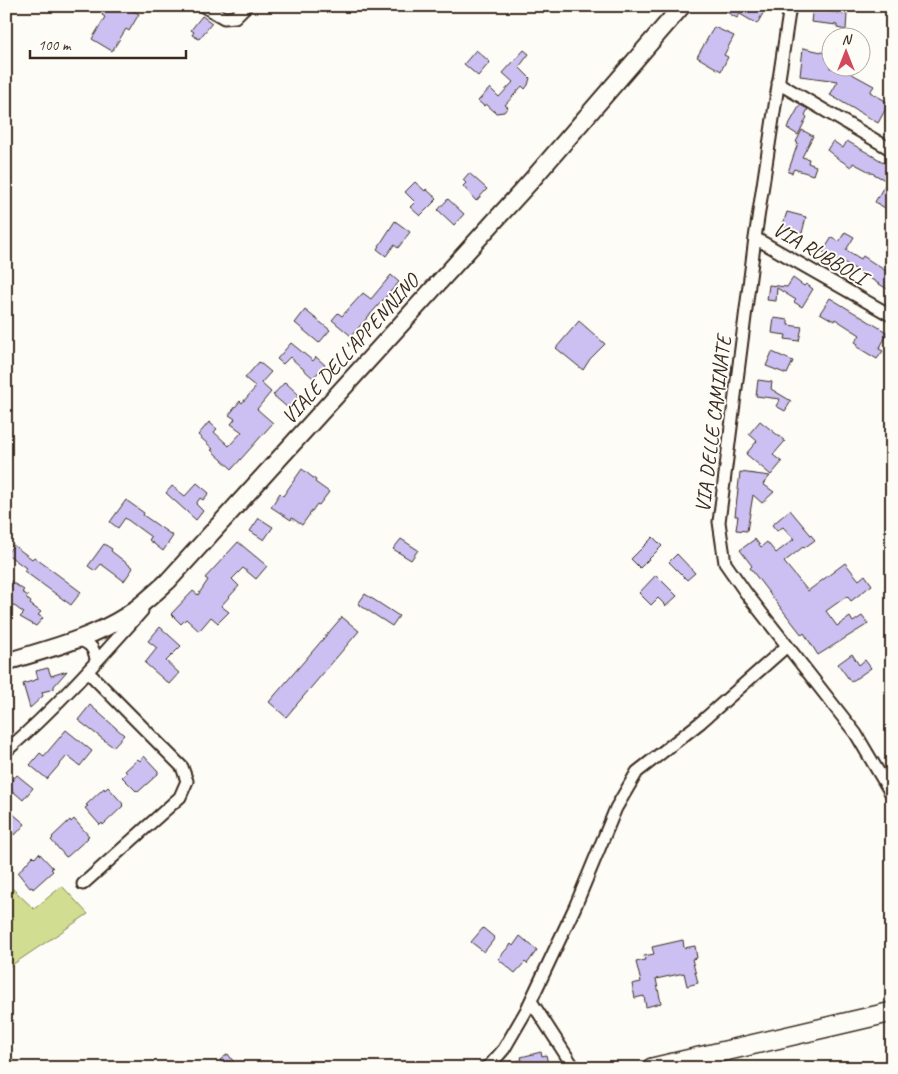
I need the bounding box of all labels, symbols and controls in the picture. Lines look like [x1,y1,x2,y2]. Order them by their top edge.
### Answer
scale bar [30,28,186,60]
north arrow [820,28,870,78]
text: N [842,31,853,48]
text: 100 m [38,36,72,55]
street label: VIA RUBBOLI [768,216,876,293]
street label: VIALE DELL'APPENNINO [276,267,426,429]
street label: VIA DELLE CAMINATE [689,332,737,514]

